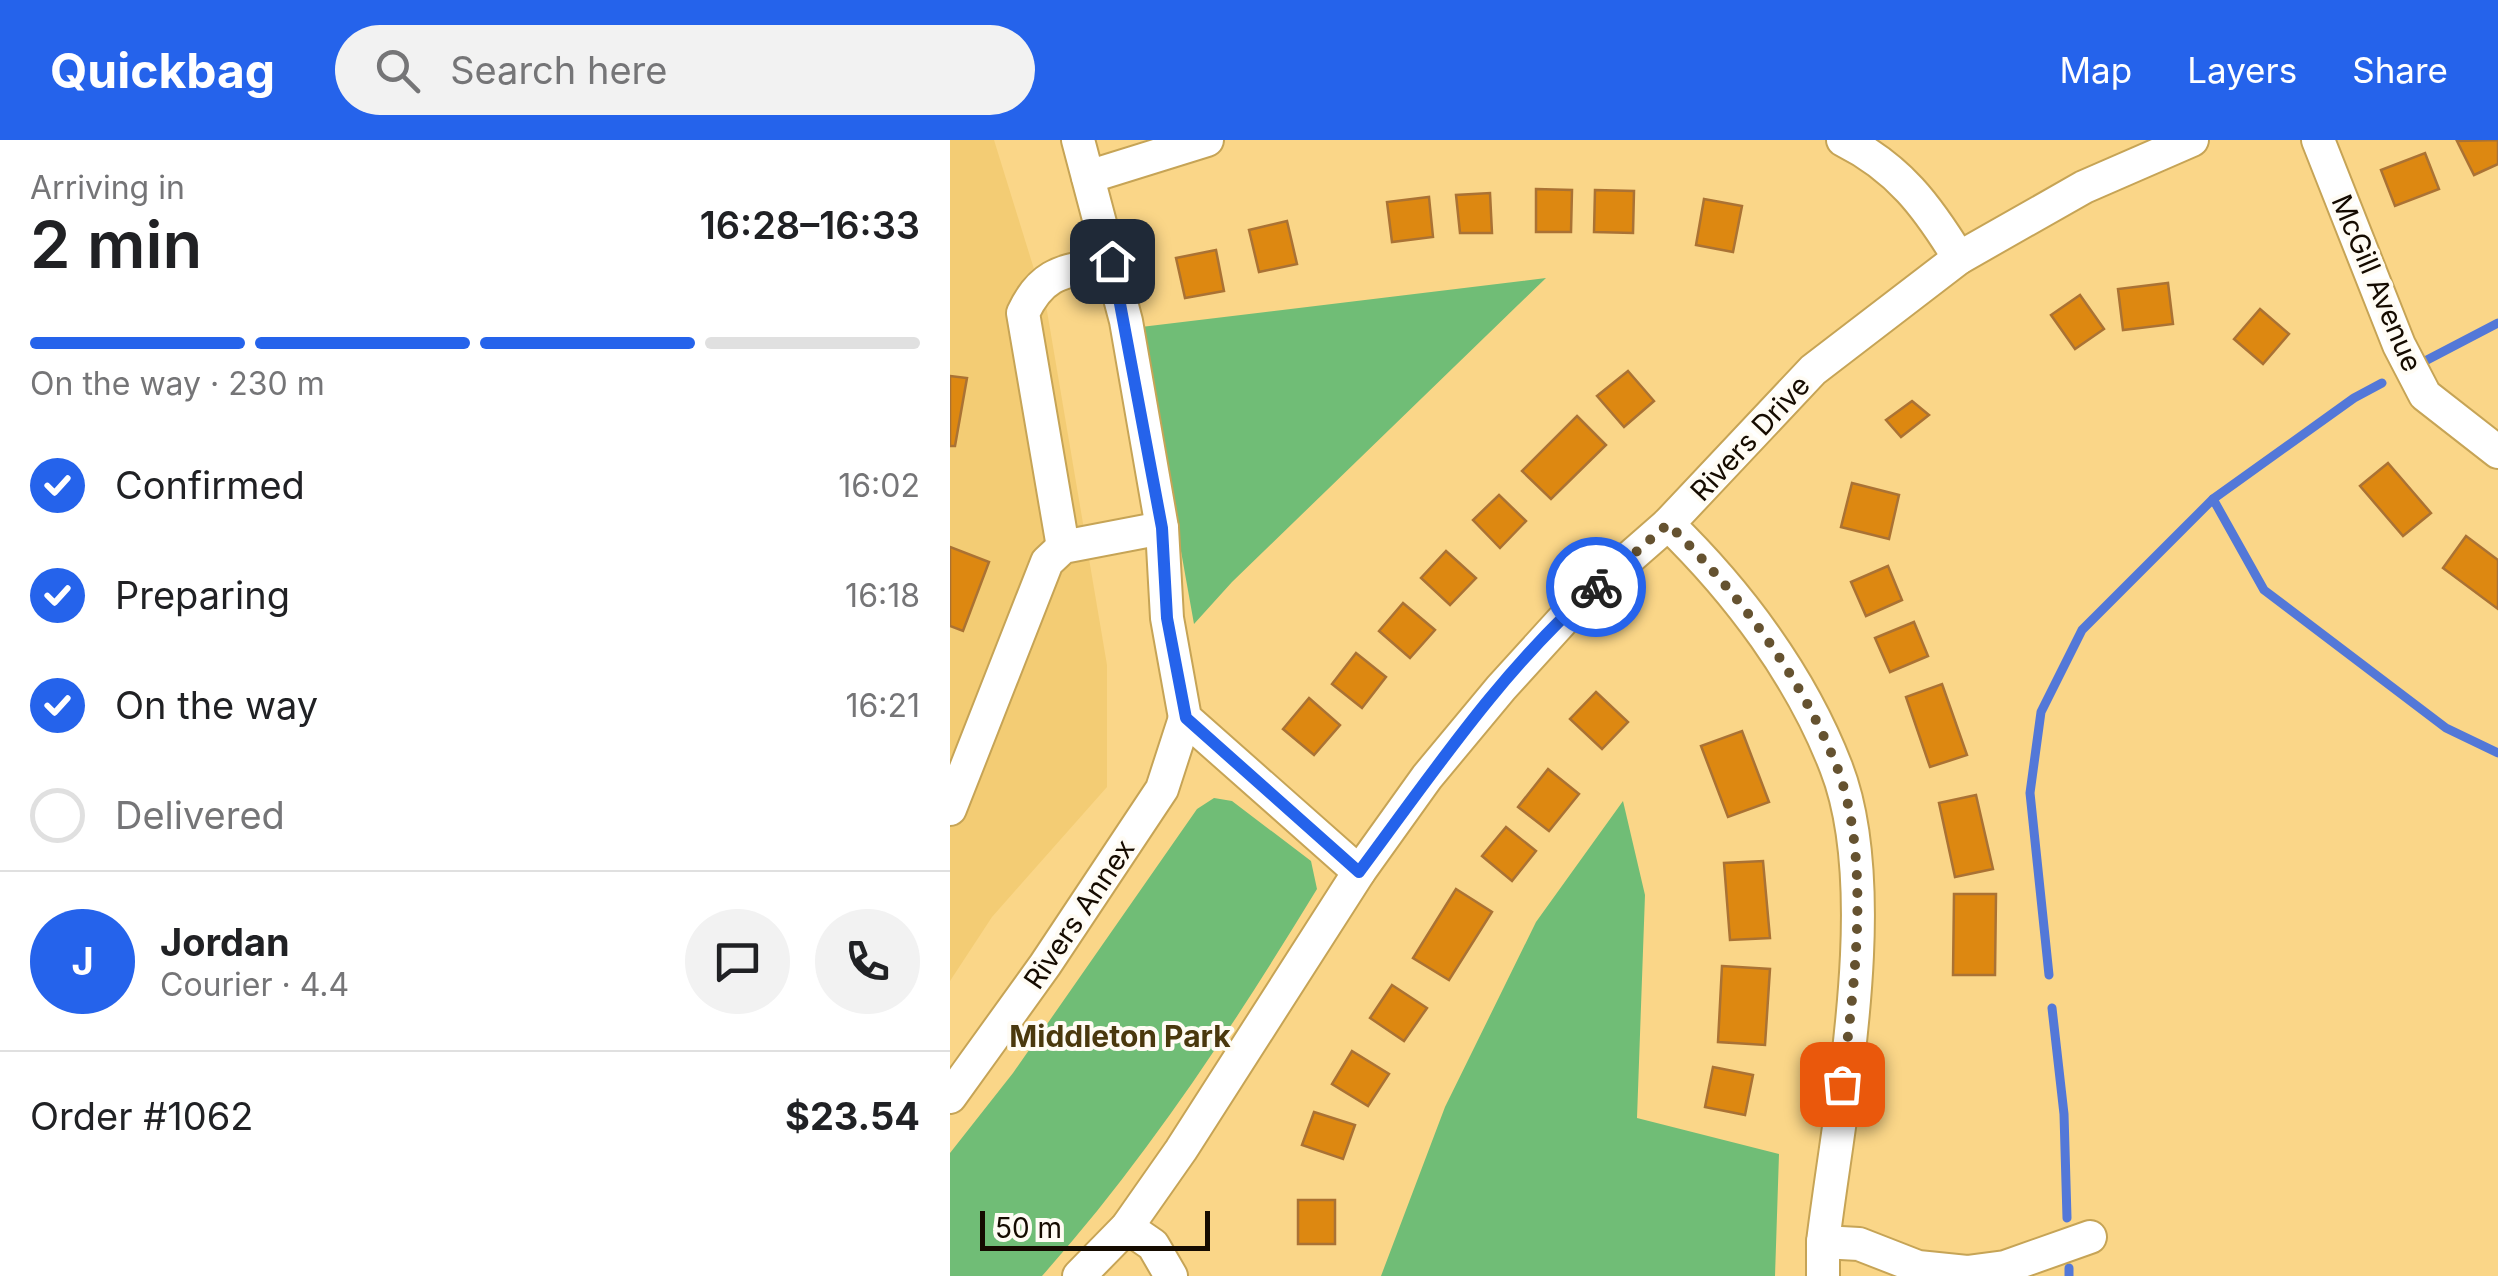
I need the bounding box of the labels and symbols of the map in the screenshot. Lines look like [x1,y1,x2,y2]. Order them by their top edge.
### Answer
street label: McGill Avenue [2324,189,2430,377]
pin [1070,219,1155,304]
street label: Rivers Drive [1683,368,1817,508]
courier [1546,537,1646,637]
street label: Rivers Annex [1017,833,1141,995]
district label: Middleton Park [1009,1018,1231,1054]
pin [1800,1042,1885,1127]
scale bar [980,1206,1210,1250]

